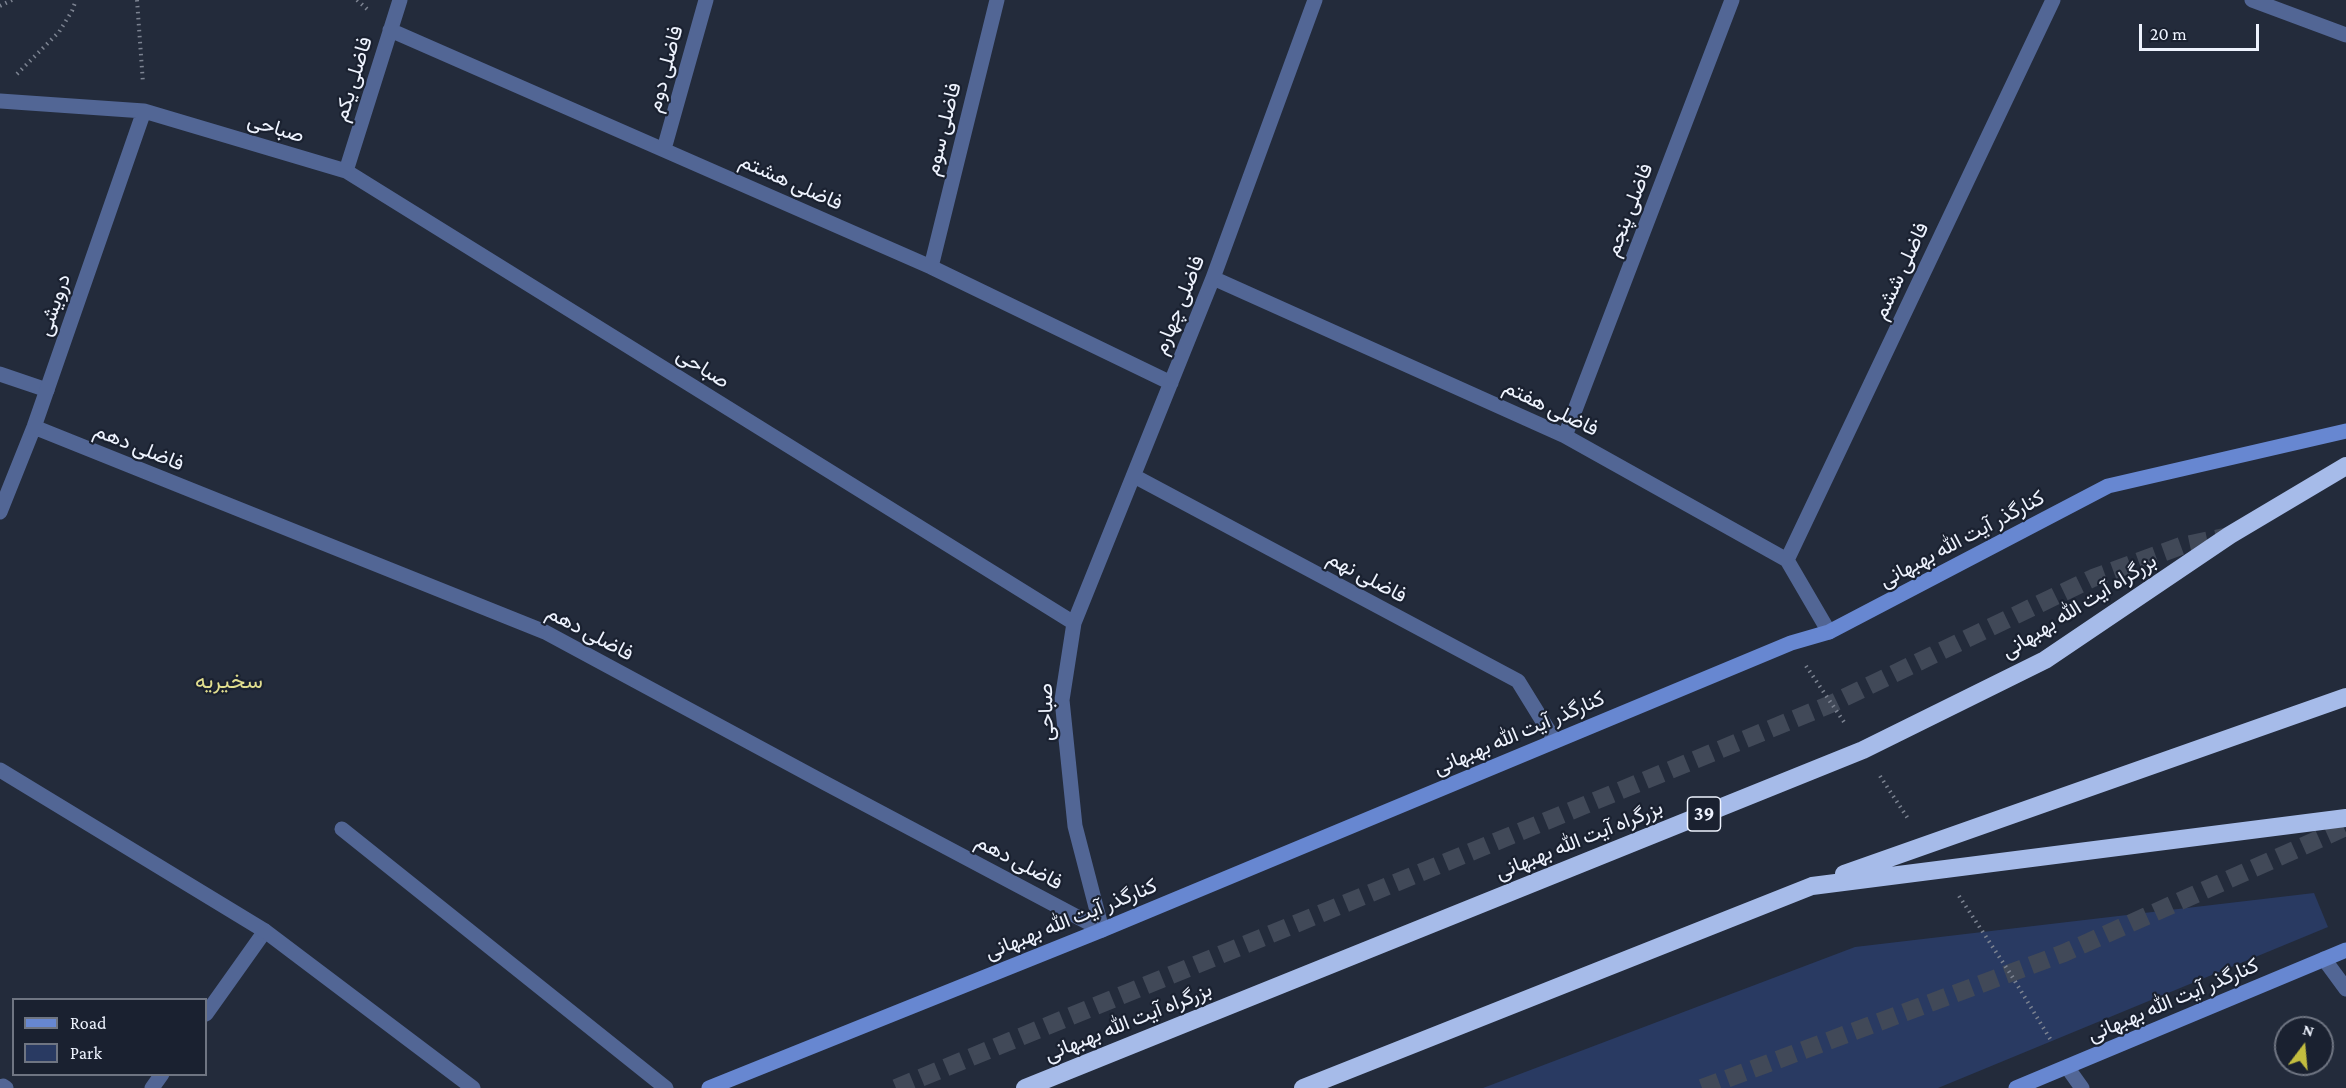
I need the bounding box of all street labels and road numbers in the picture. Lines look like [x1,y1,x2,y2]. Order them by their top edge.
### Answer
street label: فاضلی دوم [641,23,689,115]
street label: فاضلی یکم [328,33,378,125]
street label: فاضلی سوم [919,80,967,178]
street label: صباحی [245,107,307,149]
street label: فاضلی هشتم [736,148,846,216]
street label: فاضلی پنجم [1600,160,1658,260]
street label: فاضلی ششم [1867,218,1935,324]
street label: فاضلی چهارم [1148,252,1210,358]
street label: درویشی [32,271,76,339]
street label: صباحی [672,342,734,394]
street label: فاضلی هفتم [1499,374,1603,442]
street label: فاضلی دهم [90,418,188,476]
street label: کنارگذر آیت الله بهبهانی [1875,485,2049,593]
street label: فاضلی نهم [1323,546,1411,608]
street label: بزرگراه آیت الله بهبهانی [1997,548,2161,664]
street label: فاضلی دهم [542,600,638,666]
street label: صباحی [1033,683,1059,741]
street label: کنارگذر آیت الله بهبهانی [1430,686,1608,780]
street label: بزرگراه آیت الله بهبهانی [1492,795,1666,885]
road number: 39 [1688,797,1720,831]
street label: فاضلی دهم [971,829,1067,895]
street label: کنارگذر آیت الله بهبهانی [981,873,1161,965]
street label: کنارگذر آیت الله بهبهانی [2084,953,2262,1047]
street label: بزرگراه آیت الله بهبهانی [1041,977,1215,1067]

